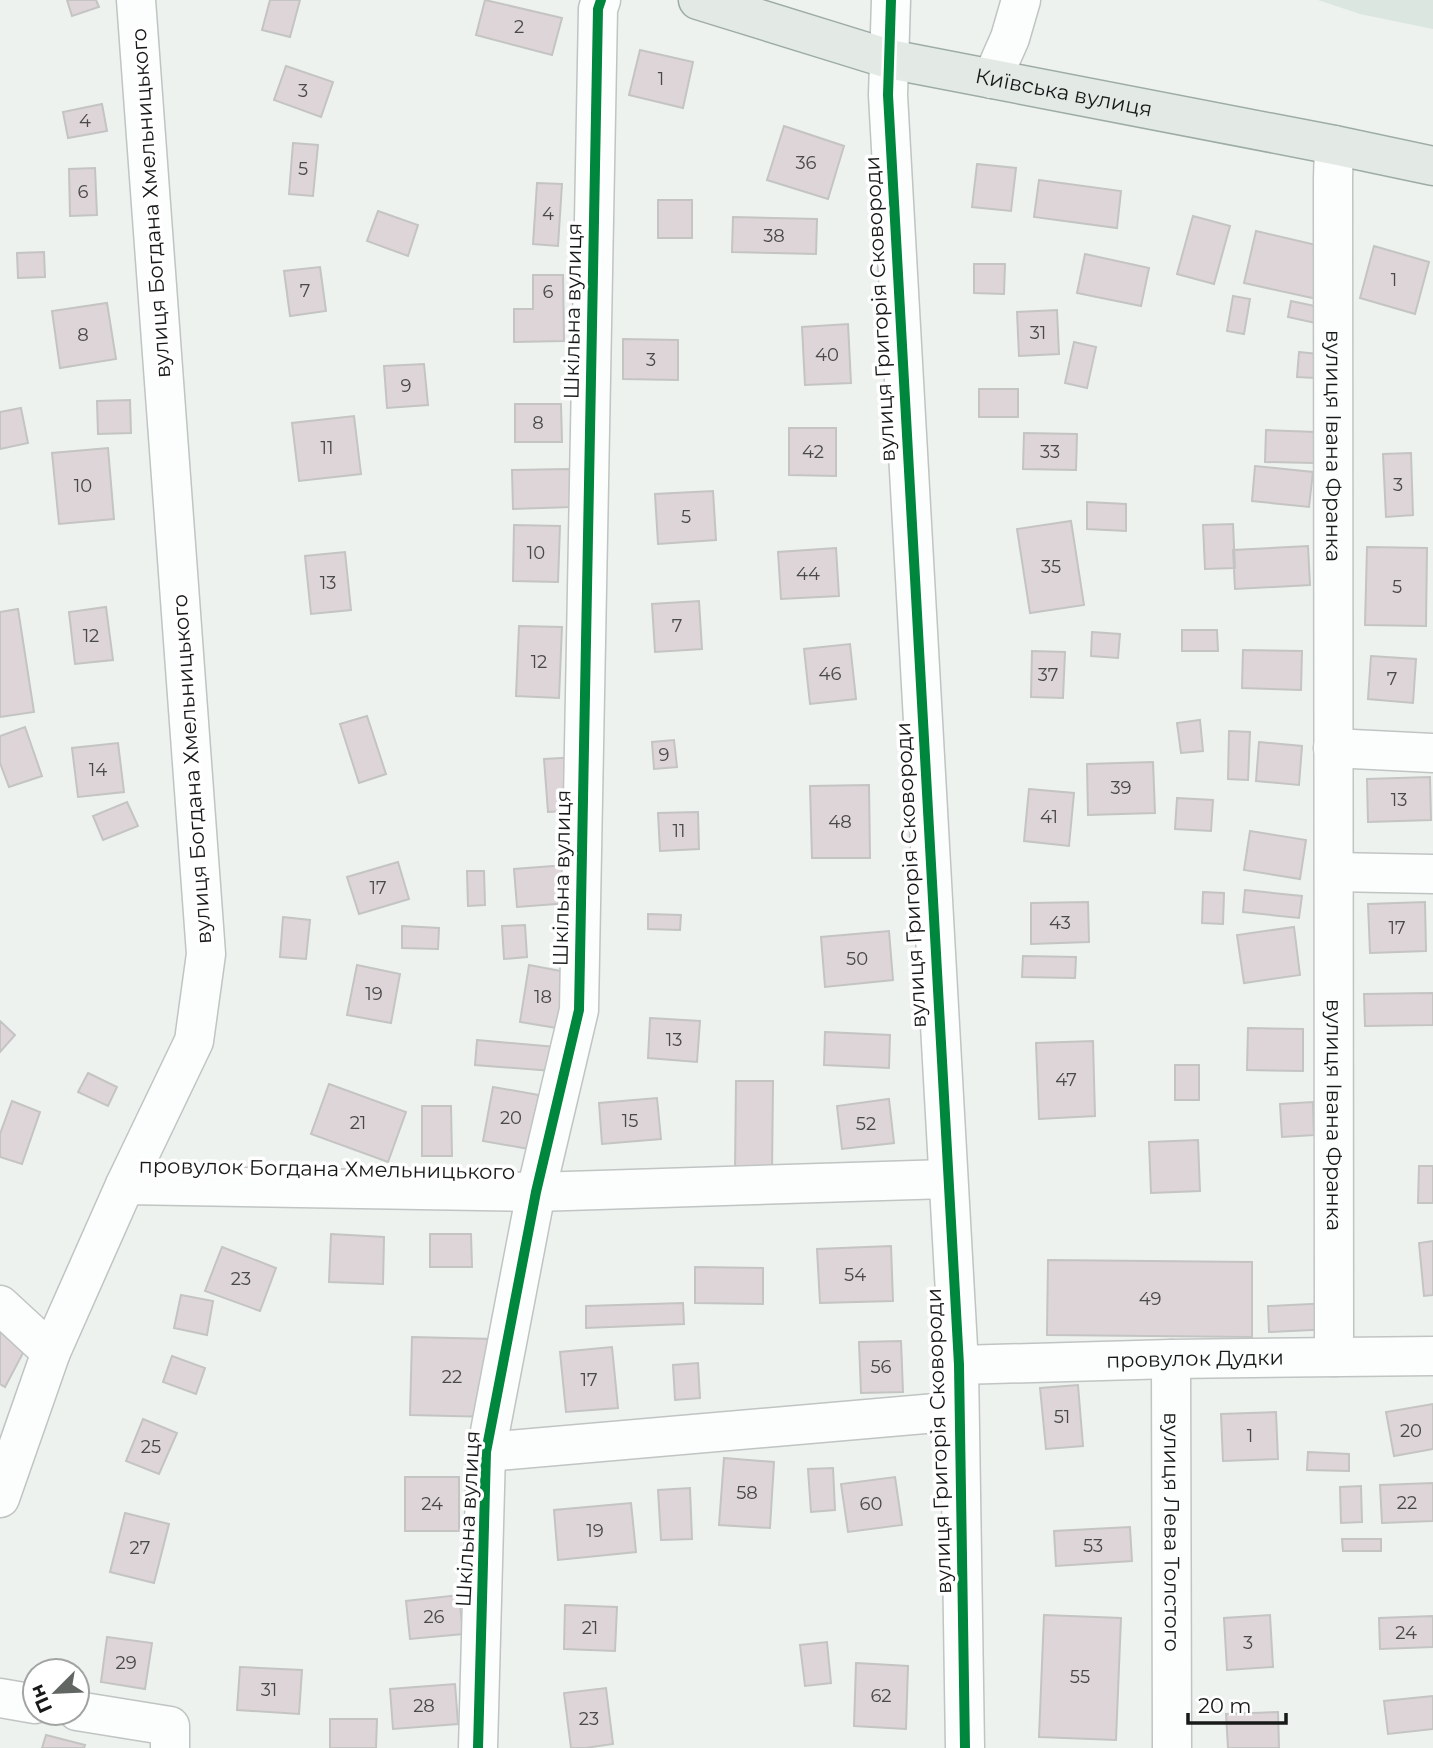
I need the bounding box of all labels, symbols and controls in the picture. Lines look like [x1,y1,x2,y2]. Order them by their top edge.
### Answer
house number: 2 [514,16,524,38]
street label: вулиця Богдана Хмельницького [126,27,175,379]
street label: Київська вулиця [973,63,1155,122]
house number: 1 [658,68,664,90]
house number: 3 [298,80,308,102]
house number: 4 [79,110,91,132]
house number: 36 [795,152,817,174]
street label: вулиця Григорія Сковороди [859,156,900,462]
house number: 5 [298,158,308,180]
house number: 6 [78,181,89,203]
house number: 4 [542,203,554,225]
street label: Шкільна вулиця [558,222,587,400]
house number: 38 [763,225,785,247]
house number: 1 [1391,269,1397,291]
house number: 7 [300,280,310,302]
house number: 6 [543,281,554,303]
house number: 31 [1030,322,1046,344]
house number: 8 [77,324,89,346]
street label: вулиця Івана Франка [1321,330,1346,562]
house number: 40 [815,344,839,366]
house number: 3 [646,349,656,371]
house number: 9 [401,375,412,397]
house number: 8 [532,412,544,434]
house number: 11 [321,437,334,459]
house number: 42 [802,441,824,463]
house number: 33 [1040,441,1060,463]
house number: 3 [1393,474,1403,496]
house number: 10 [74,475,92,497]
house number: 5 [681,506,691,528]
house number: 10 [527,542,545,564]
house number: 35 [1041,556,1061,578]
house number: 44 [796,563,820,585]
house number: 13 [320,572,336,594]
house number: 5 [1392,576,1402,598]
street label: вулиця Богдана Хмельницького [167,593,216,945]
house number: 7 [672,615,682,637]
house number: 12 [83,625,99,647]
house number: 12 [531,651,547,673]
house number: 46 [819,663,841,685]
house number: 37 [1038,664,1058,686]
house number: 7 [1387,668,1397,690]
street label: вулиця Григорія Сковороди [890,722,931,1028]
house number: 9 [659,744,670,766]
house number: 14 [89,759,107,781]
house number: 39 [1110,777,1132,799]
street label: Шкільна вулиця [547,789,576,967]
house number: 13 [1391,789,1407,811]
house number: 41 [1040,806,1058,828]
house number: 48 [828,811,852,833]
house number: 11 [673,820,686,842]
house number: 17 [369,877,387,899]
house number: 43 [1049,912,1071,934]
house number: 17 [1388,917,1406,939]
house number: 50 [846,948,868,970]
house number: 19 [365,983,383,1005]
house number: 18 [534,986,552,1008]
street label: вулиця Івана Франка [1322,999,1347,1231]
house number: 13 [666,1029,682,1051]
house number: 47 [1055,1069,1077,1091]
house number: 20 [500,1107,522,1129]
house number: 15 [622,1110,638,1132]
house number: 21 [350,1112,366,1134]
house number: 52 [856,1113,876,1135]
street label: провулок Богдана Хмельницького [138,1153,516,1184]
house number: 54 [844,1264,866,1286]
house number: 23 [231,1268,251,1290]
street label: вулиця Григорія Сковороди [921,1288,956,1594]
house number: 49 [1139,1288,1161,1310]
street label: провулок Дудки [1106,1345,1284,1373]
house number: 56 [870,1356,892,1378]
house number: 22 [442,1366,462,1388]
house number: 17 [580,1369,598,1391]
house number: 51 [1054,1406,1070,1428]
street label: вулиця Лева Толстого [1159,1412,1185,1652]
house number: 20 [1400,1420,1422,1442]
house number: 1 [1247,1425,1253,1447]
street label: Шкільна вулиця [450,1430,485,1608]
house number: 25 [141,1436,161,1458]
house number: 58 [736,1482,758,1504]
house number: 22 [1397,1492,1417,1514]
house number: 24 [421,1493,443,1515]
house number: 60 [860,1493,882,1515]
house number: 19 [586,1520,604,1542]
house number: 53 [1083,1535,1103,1557]
house number: 27 [130,1537,150,1559]
house number: 26 [423,1606,445,1628]
house number: 21 [582,1617,598,1639]
house number: 24 [1395,1622,1417,1644]
house number: 3 [1243,1632,1253,1654]
house number: 29 [115,1652,137,1674]
north arrow [21,1657,91,1727]
house number: 55 [1070,1666,1090,1688]
house number: 31 [261,1679,277,1701]
text: Пн [25,1681,57,1716]
scale bar [1188,1682,1286,1726]
house number: 62 [870,1685,892,1707]
text: 20 m [1198,1693,1252,1718]
house number: 28 [413,1695,435,1717]
house number: 23 [579,1708,599,1730]

